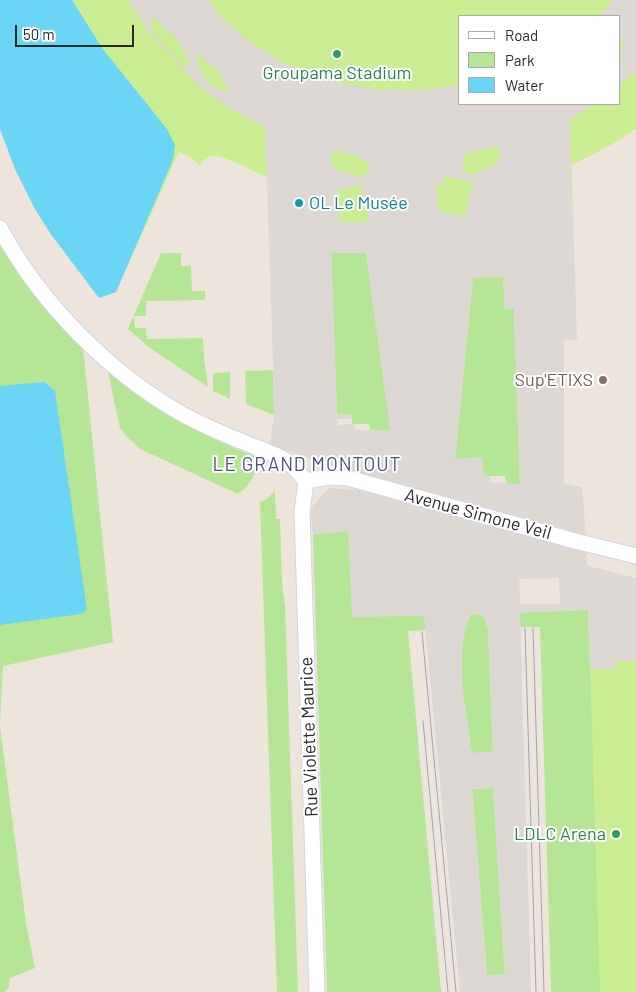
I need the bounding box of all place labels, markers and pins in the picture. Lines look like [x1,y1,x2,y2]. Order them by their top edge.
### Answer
marker: Groupama Stadium [331,48,343,60]
place label: Groupama Stadium [263,62,411,84]
place label: OL Le Musée [309,192,408,214]
marker: OL Le Musée [293,197,305,209]
place label: Sup'ETIXS [515,369,593,391]
marker: Sup'ETIXS [597,374,609,386]
place label: LDLC Arena [514,823,606,845]
marker: LDLC Arena [610,828,622,840]

